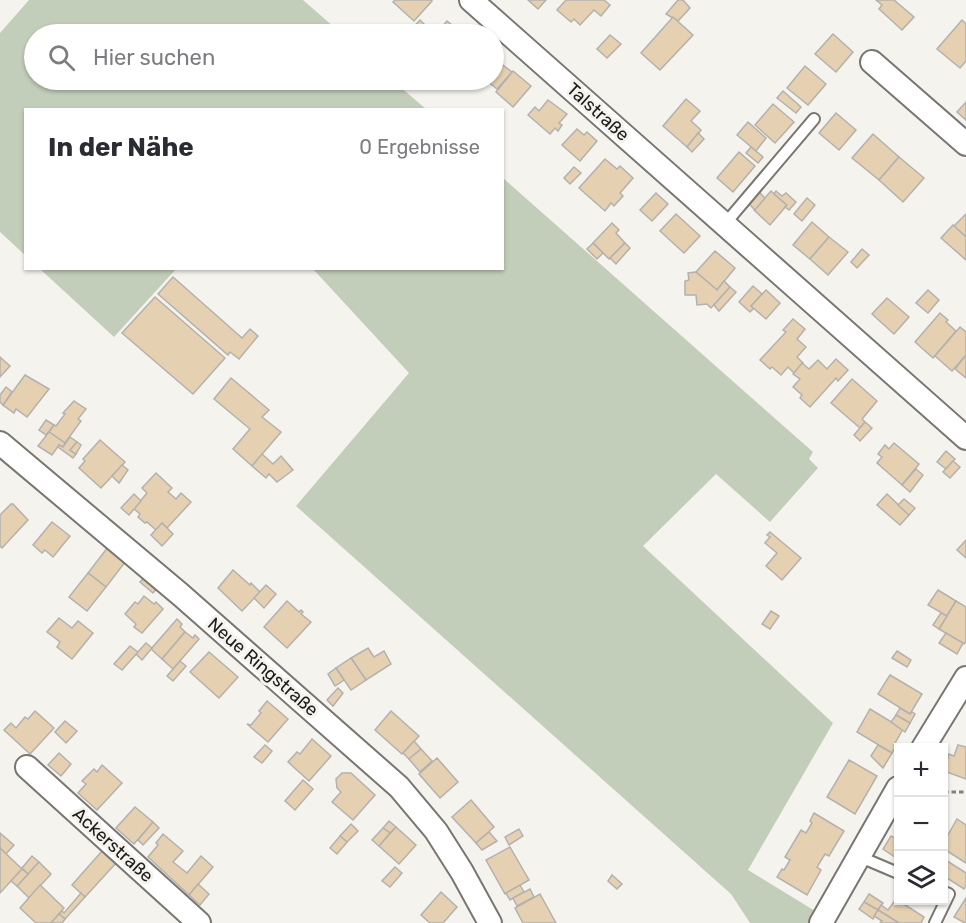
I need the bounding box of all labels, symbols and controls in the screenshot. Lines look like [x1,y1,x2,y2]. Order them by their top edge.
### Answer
search box [24,24,504,90]
icon: search [45,41,78,74]
text: Hier suchen [93,44,215,71]
street label: Talstraße [562,78,634,146]
text: In der Nähe [48,132,194,163]
text: 0 Ergebnisse [359,135,480,159]
street label: Neue Ringstraße [203,613,323,721]
map controls [894,743,948,905]
button: + [894,743,948,797]
button: − [894,797,948,851]
street label: Ackerstraße [68,803,158,887]
button: layers [894,851,948,905]

